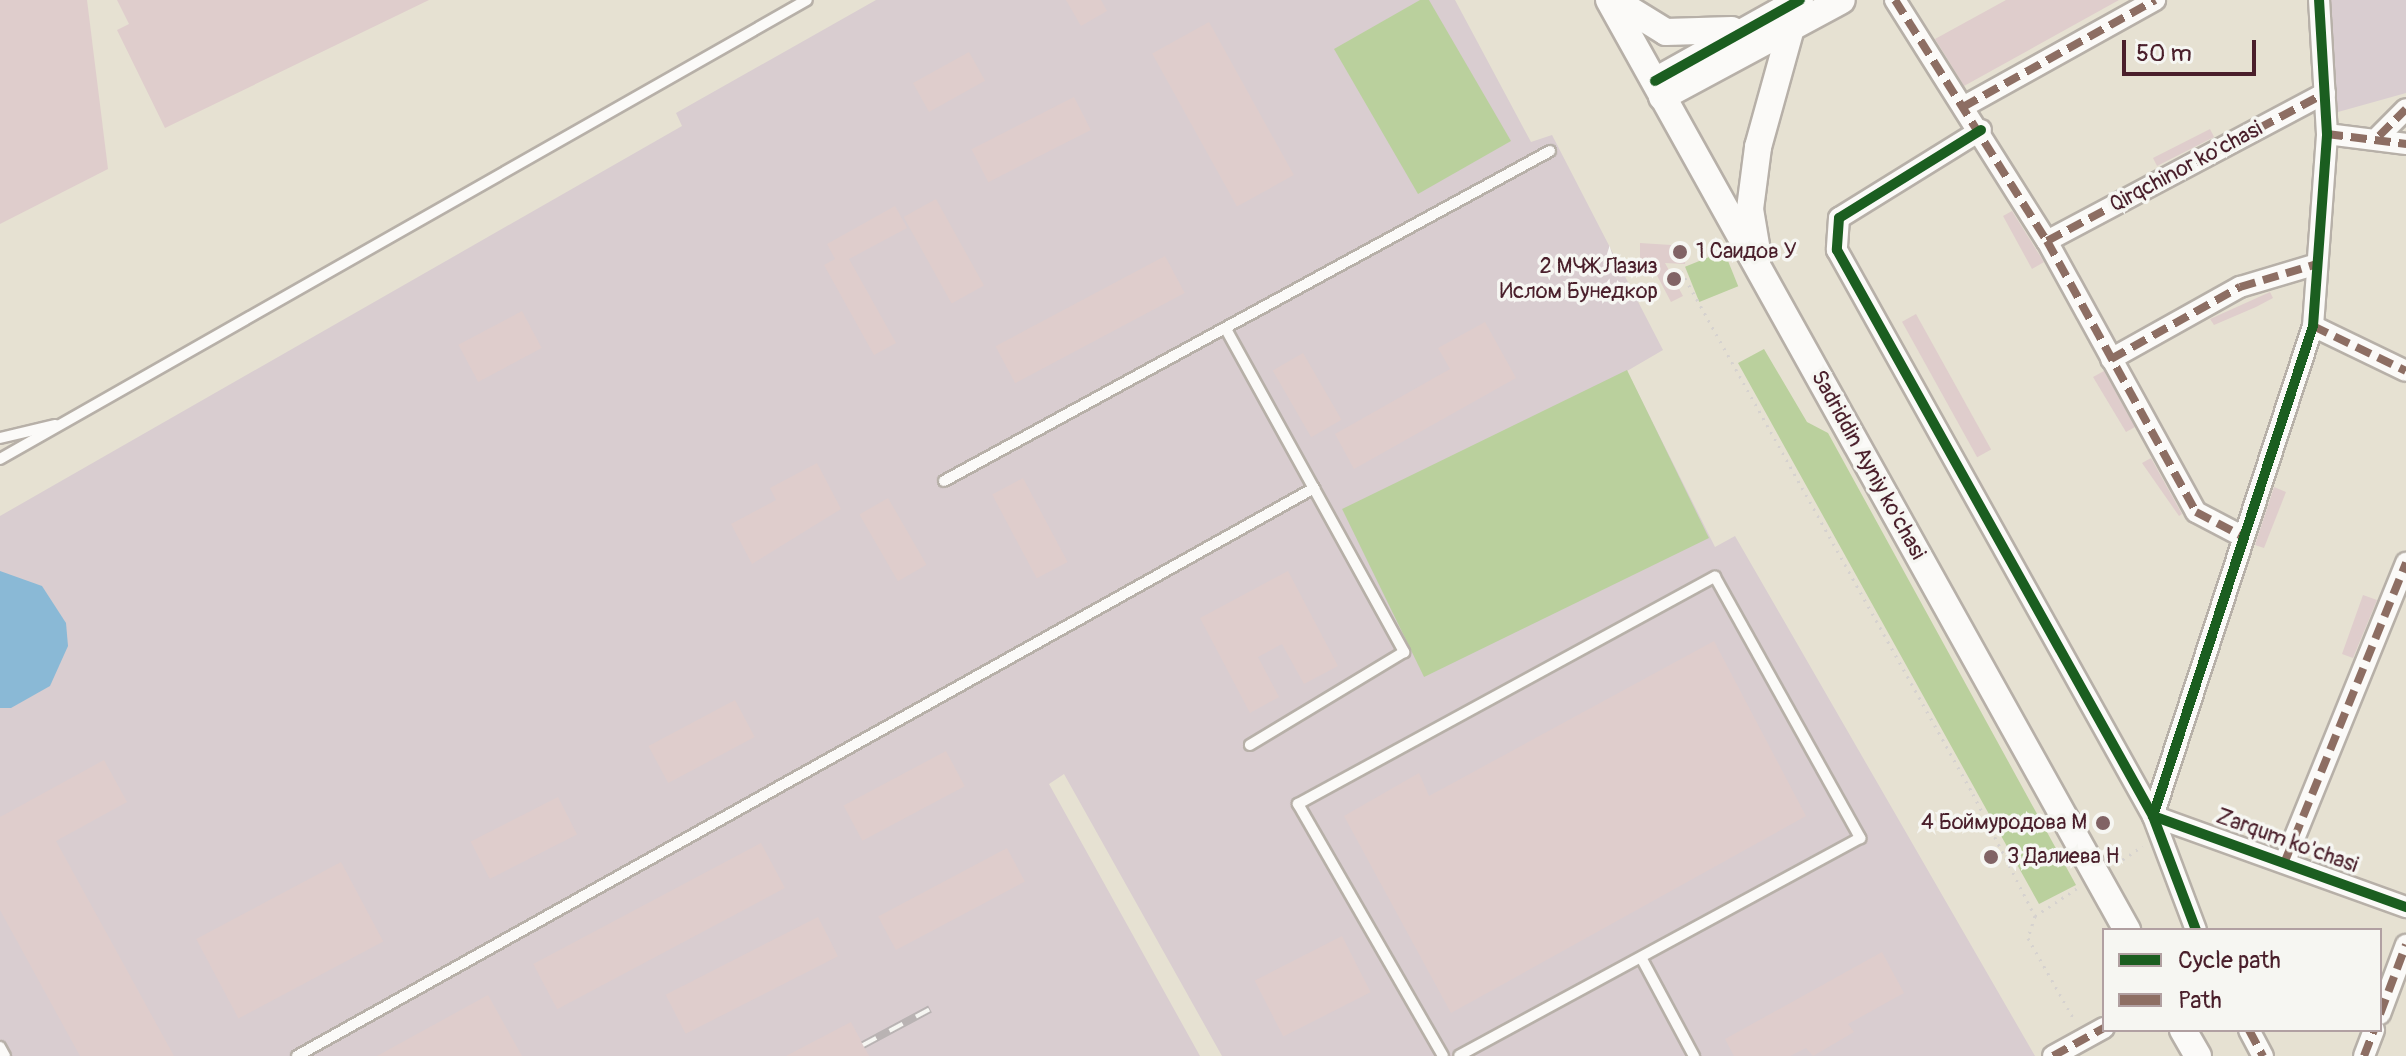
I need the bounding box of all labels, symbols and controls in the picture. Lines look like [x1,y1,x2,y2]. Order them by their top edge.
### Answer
scale bar [2126,24,2260,74]
text: 50 m [2136,39,2192,68]
street label: Qirqchinor ko'chasi [2105,116,2267,218]
place label: 1 Саидов У [1696,239,1797,265]
marker: 1 Саидов У [1671,243,1689,261]
place label: 2 МЧЖ Лазиз Ислом Бунедкор [1500,253,1658,304]
marker: 2 МЧЖ Лазиз Ислом Бунедкор [1665,270,1683,288]
street label: Sadriddin Ayniy ko'chasi [1805,366,1931,564]
street label: Zarqum ko'chasi [2213,803,2361,879]
place label: 4 Боймуродова М [1921,810,2087,836]
marker: 4 Боймуродова М [2094,814,2112,832]
place label: 3 Далиева Н [2007,844,2119,870]
marker: 3 Далиева Н [1982,848,2000,866]
legend [2102,928,2382,1032]
text: Cycle path [2178,946,2281,975]
text: Path [2178,986,2222,1015]

